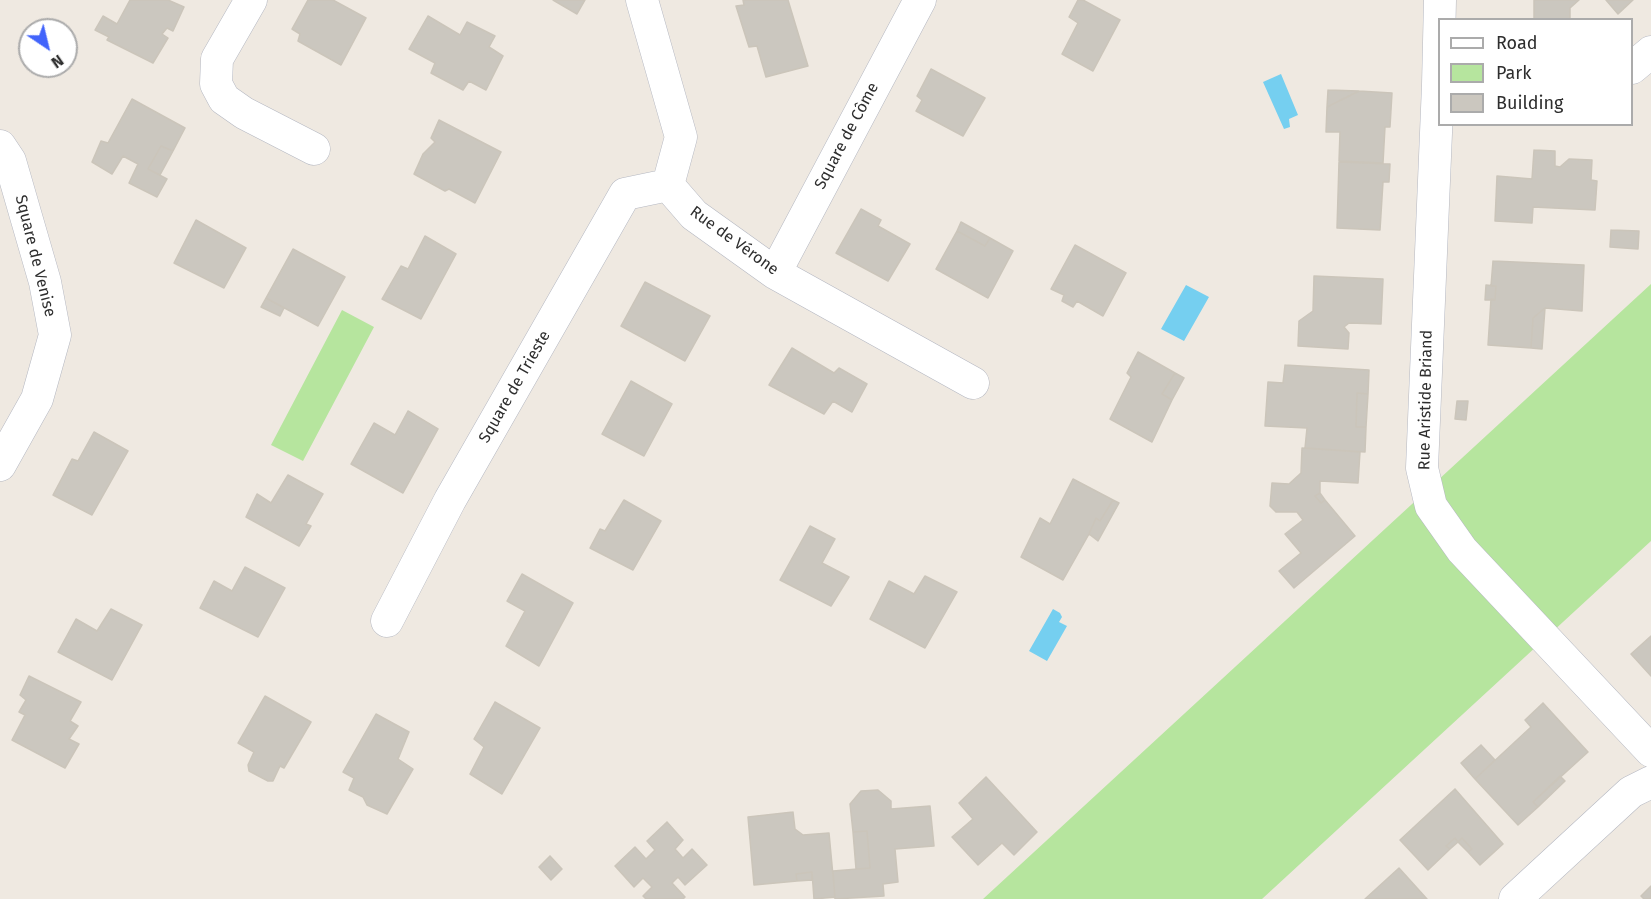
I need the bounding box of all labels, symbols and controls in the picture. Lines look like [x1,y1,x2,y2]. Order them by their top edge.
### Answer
north arrow [18,18,78,78]
legend [1438,18,1633,126]
text: Road [1496,32,1538,54]
text: N [48,51,67,72]
text: Park [1496,62,1531,84]
street label: Square de Côme [811,79,883,193]
text: Building [1496,92,1563,114]
street label: Square de Venise [11,193,59,319]
street label: Rue de Vérone [686,202,782,280]
street label: Square de Trieste [475,327,555,447]
street label: Rue Aristide Briand [1415,330,1437,470]

